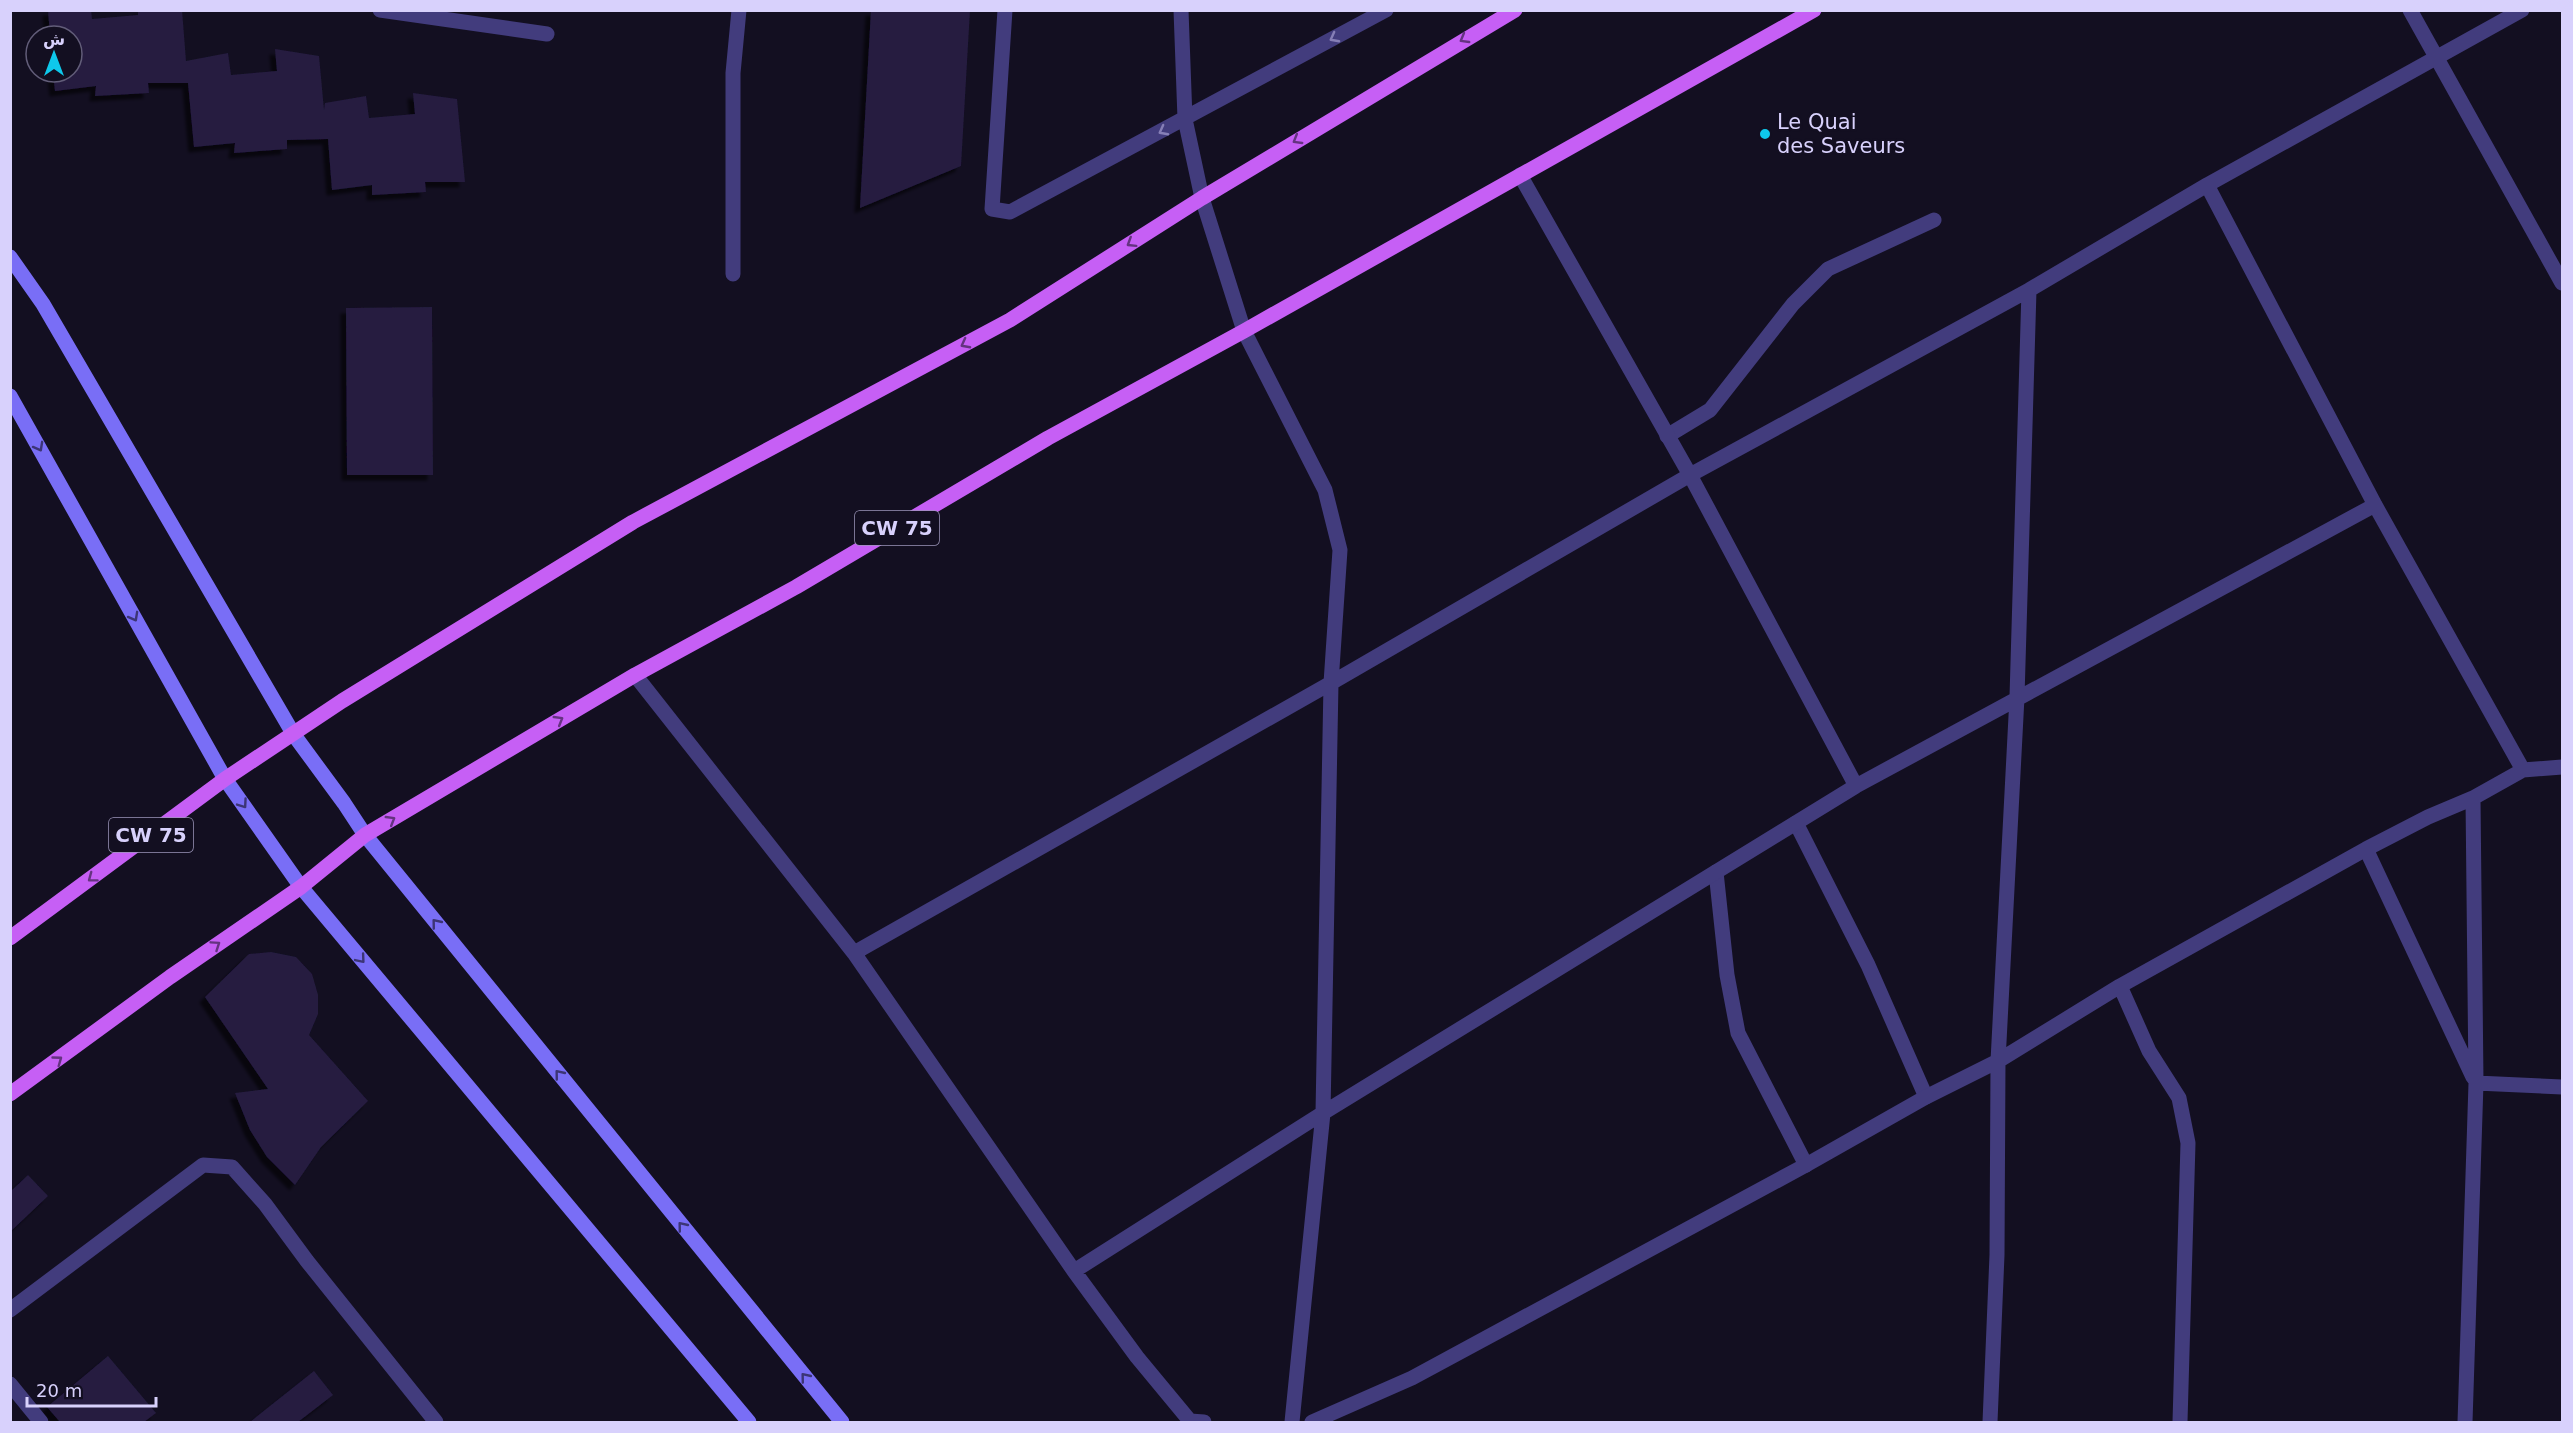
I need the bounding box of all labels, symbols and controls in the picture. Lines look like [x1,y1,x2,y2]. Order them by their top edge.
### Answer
north arrow [24,24,84,84]
text: ش [43,30,65,49]
one-way arrow [1330,31,1340,42]
one-way arrow [1460,32,1470,44]
place label: Le Quai des Saveurs [1777,110,1905,158]
one-way arrow [1158,124,1169,135]
marker: Le Quai des Saveurs [1758,127,1772,141]
one-way arrow [1293,133,1303,145]
one-way arrow [1127,236,1138,247]
one-way arrow [961,337,971,348]
one-way arrow [32,441,43,451]
road number: CW 75 [855,511,939,545]
one-way arrow [127,611,139,621]
one-way arrow [553,716,563,728]
one-way arrow [236,797,247,808]
one-way arrow [385,816,395,827]
road number: CW 75 [109,818,193,852]
one-way arrow [88,871,99,882]
one-way arrow [433,919,444,930]
one-way arrow [209,941,220,952]
one-way arrow [354,952,365,963]
one-way arrow [51,1056,62,1067]
one-way arrow [556,1070,567,1081]
one-way arrow [678,1221,689,1232]
scale bar [27,1370,156,1408]
one-way arrow [801,1373,812,1384]
text: 20 m [36,1380,82,1401]

